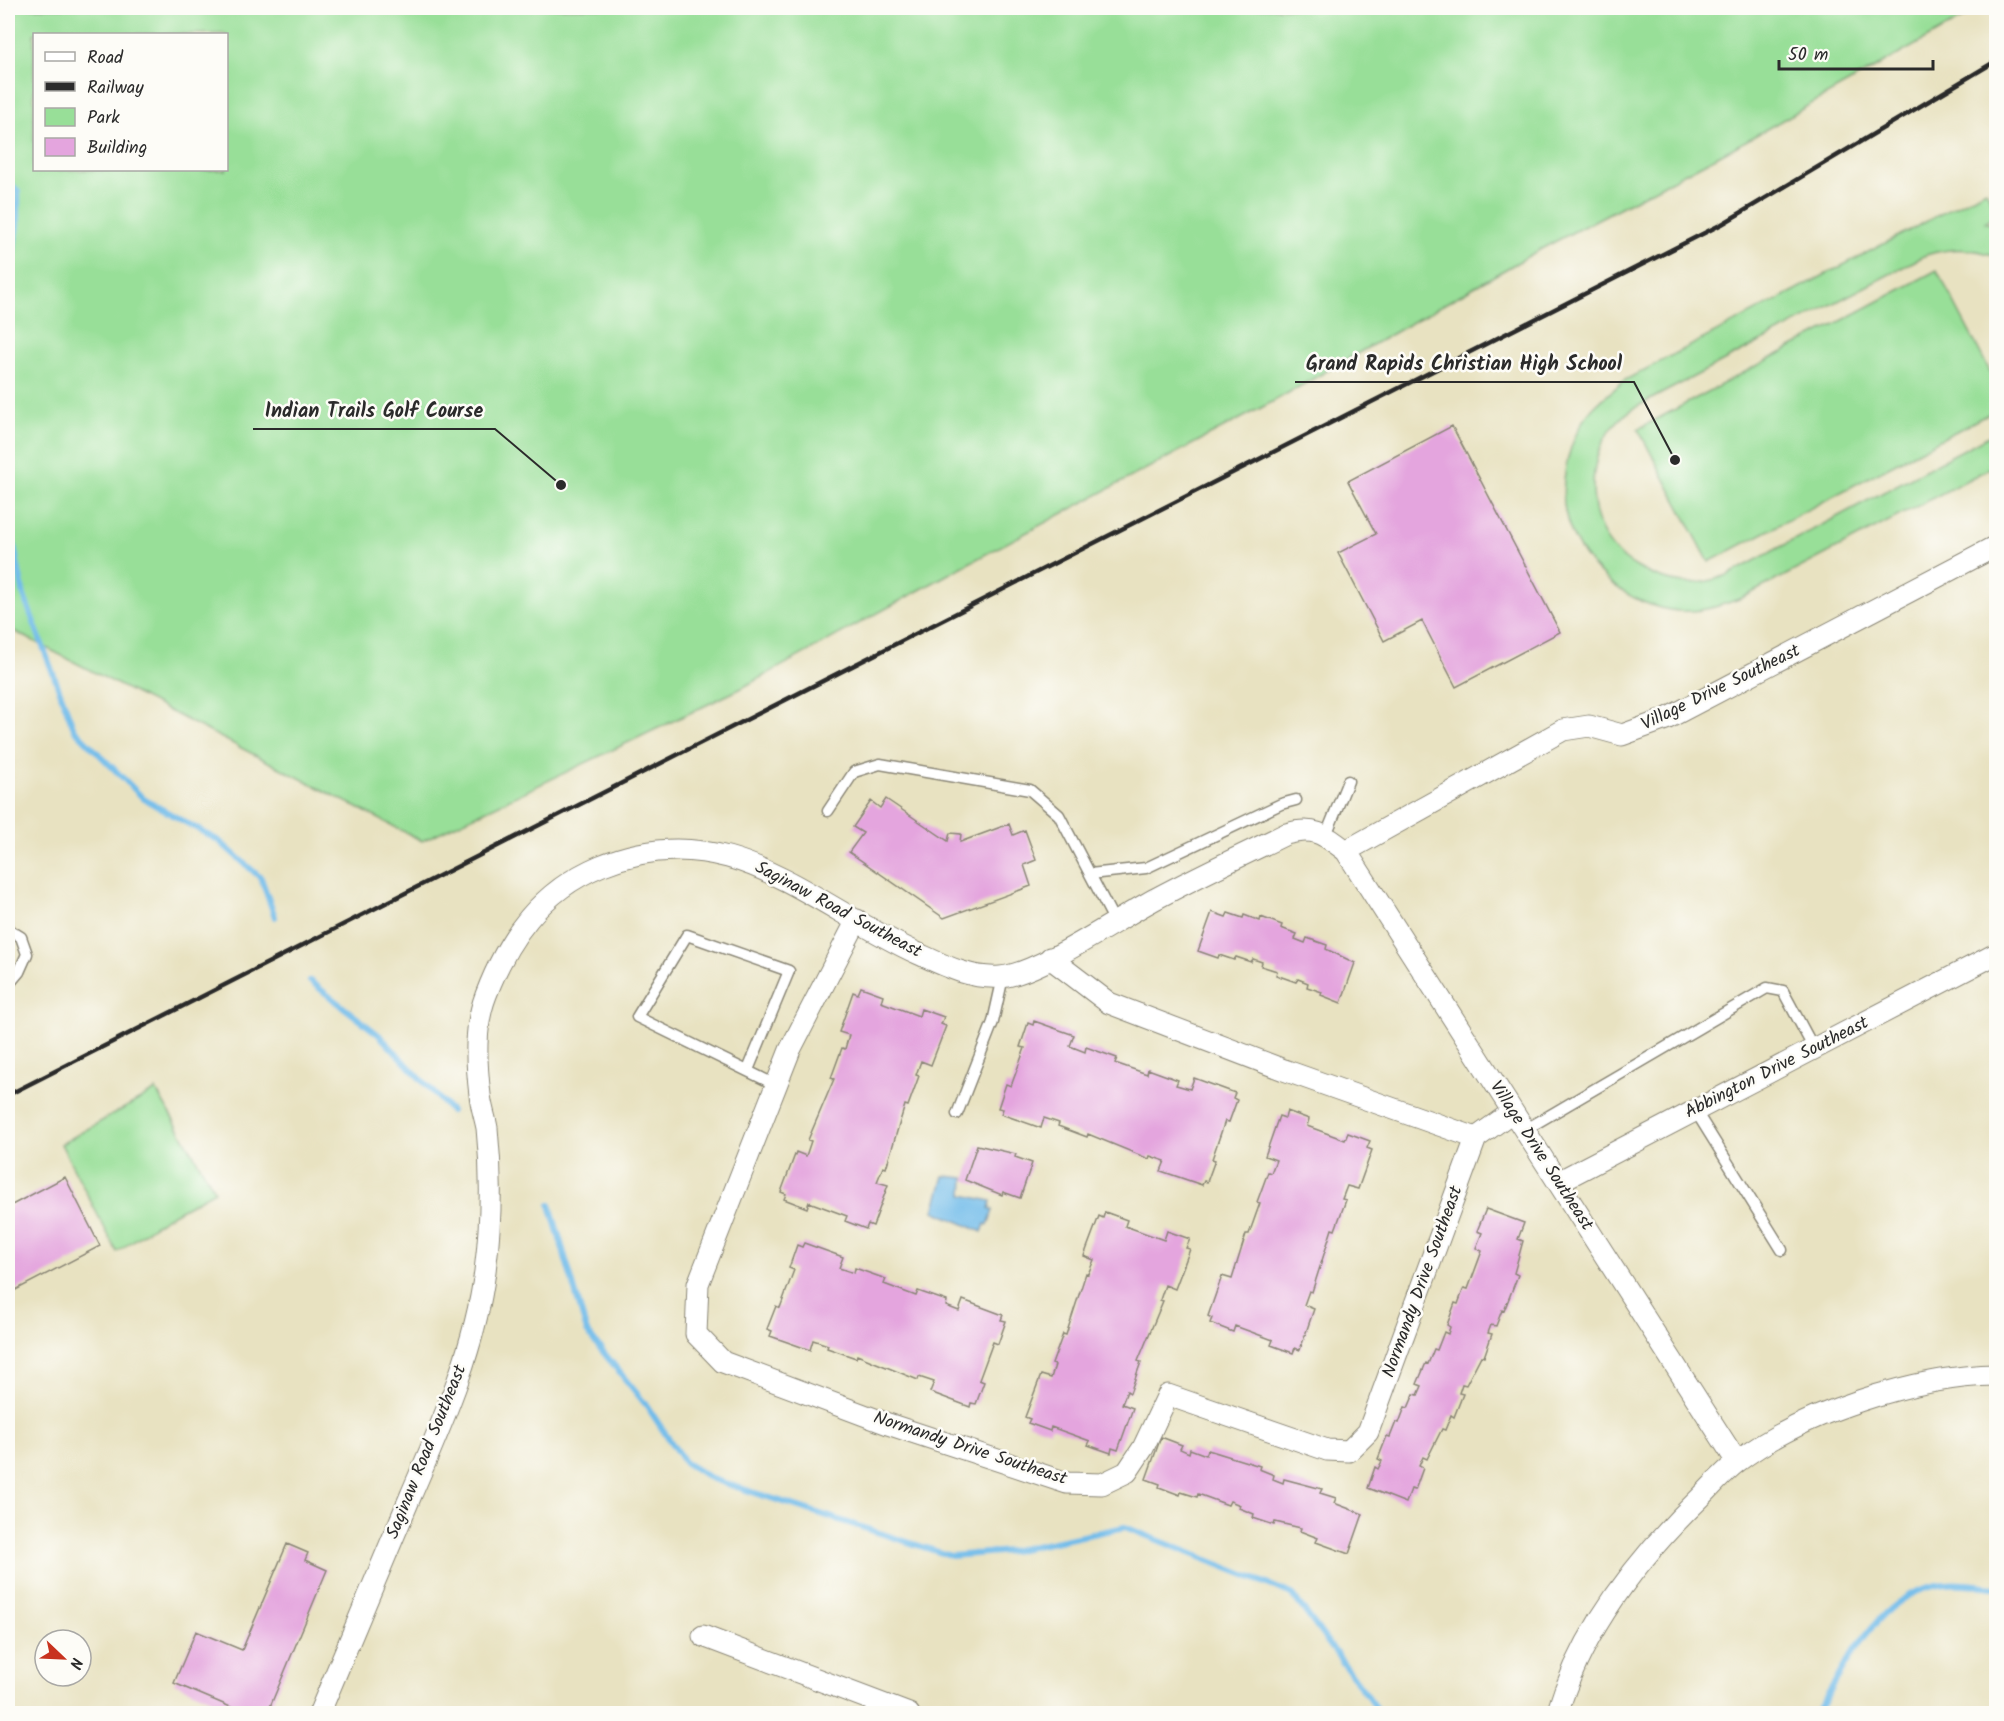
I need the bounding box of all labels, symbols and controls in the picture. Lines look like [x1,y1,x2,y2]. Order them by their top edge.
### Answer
legend [33,33,228,171]
scale bar [1779,33,1934,71]
text: 50 m [1788,41,1828,70]
text: Road [87,44,124,73]
text: Railway [87,74,144,103]
text: Park [87,104,120,133]
text: Building [87,134,147,163]
callout: Grand Rapids Christian High School [1295,344,1634,382]
text: Grand Rapids Christian High School [1306,349,1623,381]
callout: Indian Trails Golf Course [253,391,495,429]
text: Indian Trails Golf Course [265,396,483,428]
street label: Village Drive Southeast [1636,636,1806,739]
street label: Saginaw Road Southeast [749,854,928,967]
street label: Abbington Drive Southeast [1680,1009,1875,1127]
street label: Village Drive Southeast [1481,1075,1601,1238]
street label: Normandy Drive Southeast [1375,1181,1472,1382]
street label: Saginaw Road Southeast [379,1360,476,1544]
street label: Normandy Drive Southeast [869,1404,1072,1494]
north arrow [33,1628,93,1688]
text: N [62,1654,89,1673]

